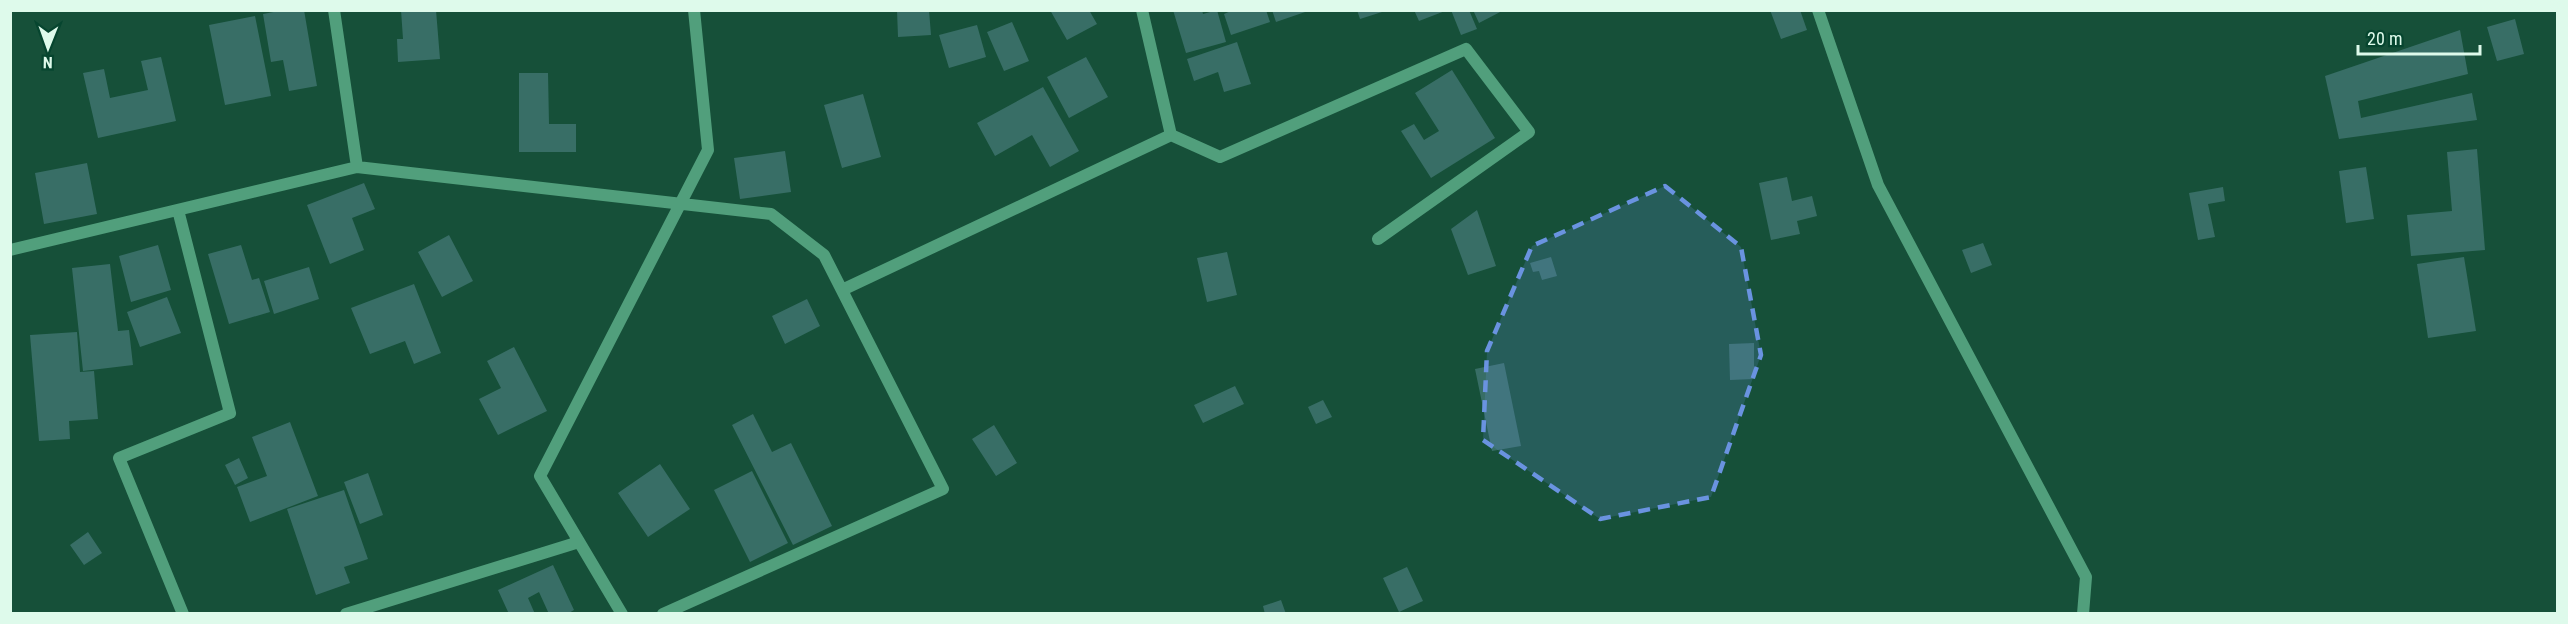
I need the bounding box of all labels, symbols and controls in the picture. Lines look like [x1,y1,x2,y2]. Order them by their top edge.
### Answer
north arrow [18,18,78,78]
scale bar [2358,18,2480,56]
text: 20 m [2367,28,2402,49]
text: N [43,53,53,72]

